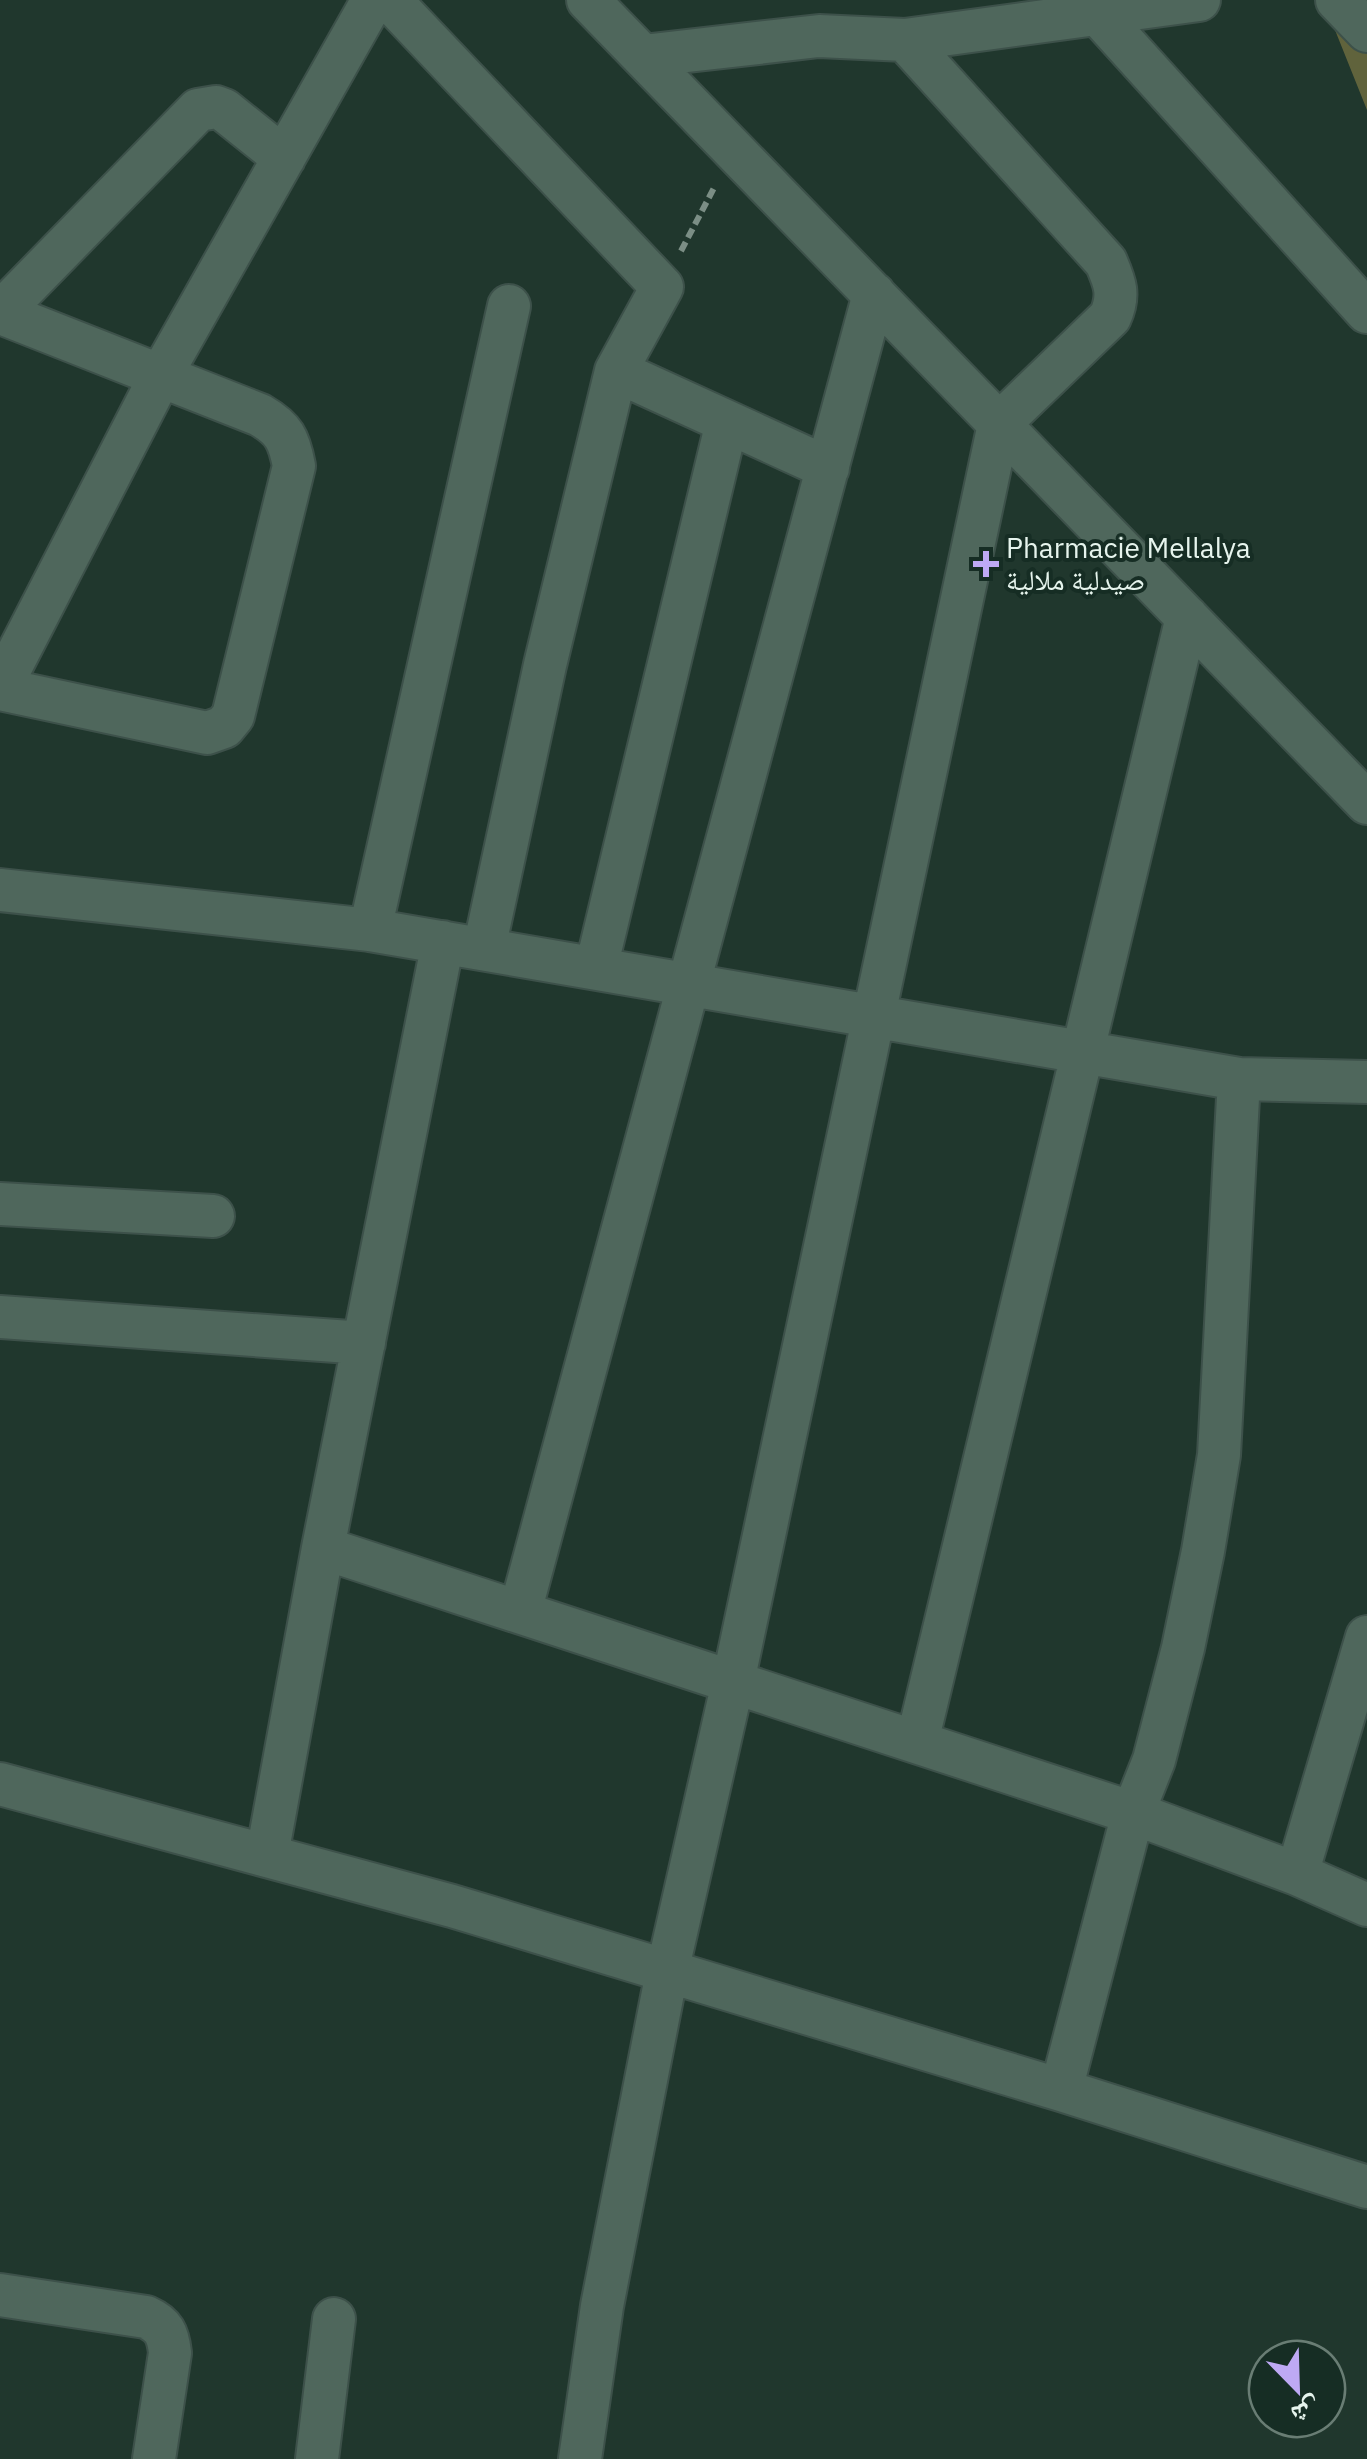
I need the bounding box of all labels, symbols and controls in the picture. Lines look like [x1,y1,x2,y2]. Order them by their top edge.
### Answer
place label: Pharmacie Mellalya صيدلية ملالية [1006,529,1251,598]
marker: Pharmacie Mellalya صيدلية ملالية [975,553,997,575]
north arrow [1247,2339,1347,2439]
text: ش [1286,2390,1328,2435]

